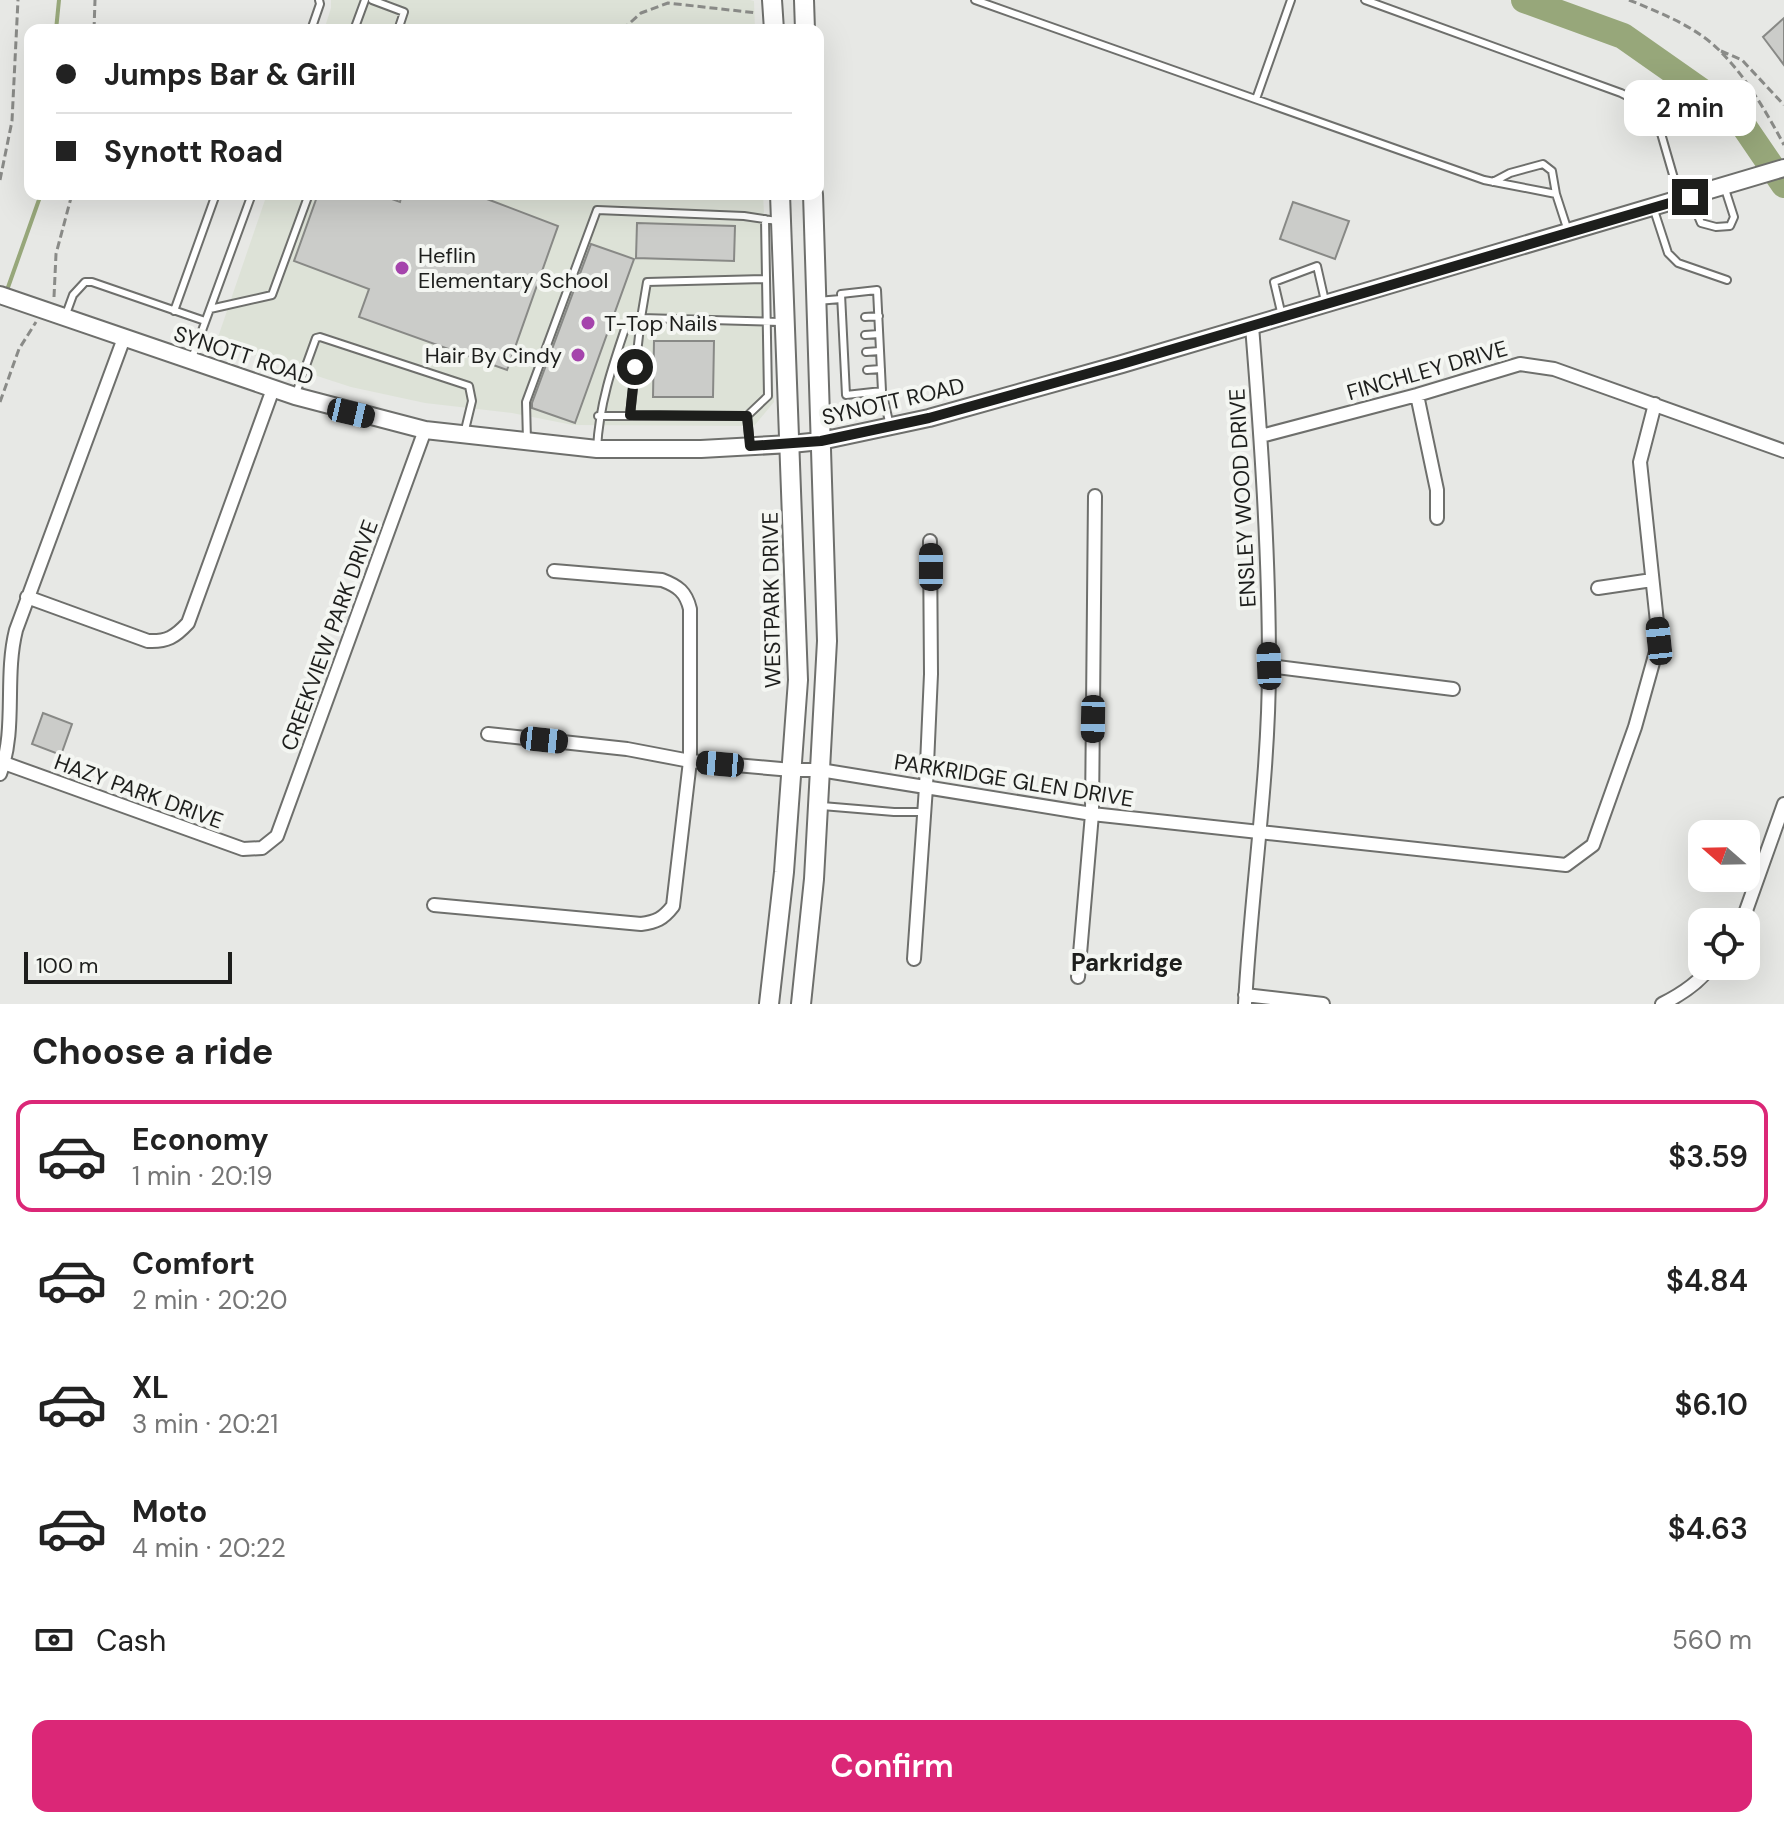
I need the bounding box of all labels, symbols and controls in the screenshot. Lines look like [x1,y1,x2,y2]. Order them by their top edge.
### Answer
text: Jumps Bar & Grill [104,55,356,94]
callout: 2 min [1624,81,1756,137]
text: 2 min [1656,91,1724,125]
text: Synott Road [104,132,283,171]
route end [1672,179,1708,215]
place label: Heflin Elementary School [418,241,608,295]
marker: Heflin Elementary School [393,259,411,277]
place label: T-Top Nails [604,309,717,338]
marker: T-Top Nails [579,314,597,332]
street label: SYNOTT ROAD [170,319,318,392]
street label: FINCHLEY DRIVE [1343,334,1511,407]
place label: Hair By Cindy [425,341,562,370]
marker: Hair By Cindy [569,346,587,364]
route start [617,349,653,385]
street label: SYNOTT ROAD [819,371,967,432]
street label: ENSLEY WOOD DRIVE [1222,388,1263,608]
car [325,396,377,430]
street label: WESTPARK DRIVE [755,512,788,688]
street label: CREEKVIEW PARK DRIVE [274,516,385,755]
car [919,543,943,591]
car [1645,616,1673,666]
car [1256,642,1282,690]
car [1081,695,1105,743]
car [519,726,569,754]
street label: HAZY PARK DRIVE [50,747,227,836]
street label: PARKRIDGE GLEN DRIVE [892,747,1136,814]
car [695,750,745,778]
north arrow [1688,820,1760,892]
map controls [1688,820,1760,980]
button: locate [1688,908,1760,980]
district label: Parkridge [1071,947,1183,978]
scale bar [24,948,232,984]
text: 100 m [36,951,98,980]
text: Choose a ride [32,1028,273,1075]
icon: car [36,1120,108,1192]
text: Economy [132,1120,269,1159]
text: $3.59 [1668,1137,1748,1176]
text: 1 min · 20:19 [132,1159,273,1193]
icon: car [36,1244,108,1316]
text: Comfort [132,1244,255,1283]
text: $4.84 [1666,1261,1748,1300]
text: 2 min · 20:20 [132,1283,287,1317]
icon: car [36,1368,108,1440]
text: XL [132,1368,169,1407]
text: $6.10 [1675,1385,1748,1424]
text: 3 min · 20:21 [132,1407,278,1441]
icon: car [36,1492,108,1564]
text: Moto [132,1492,207,1531]
text: $4.63 [1668,1509,1748,1548]
text: 4 min · 20:22 [132,1531,286,1565]
icon: cash [32,1618,76,1662]
text: Cash [96,1621,166,1660]
text: 560 m [1672,1623,1752,1657]
button: Confirm [32,1720,1752,1812]

